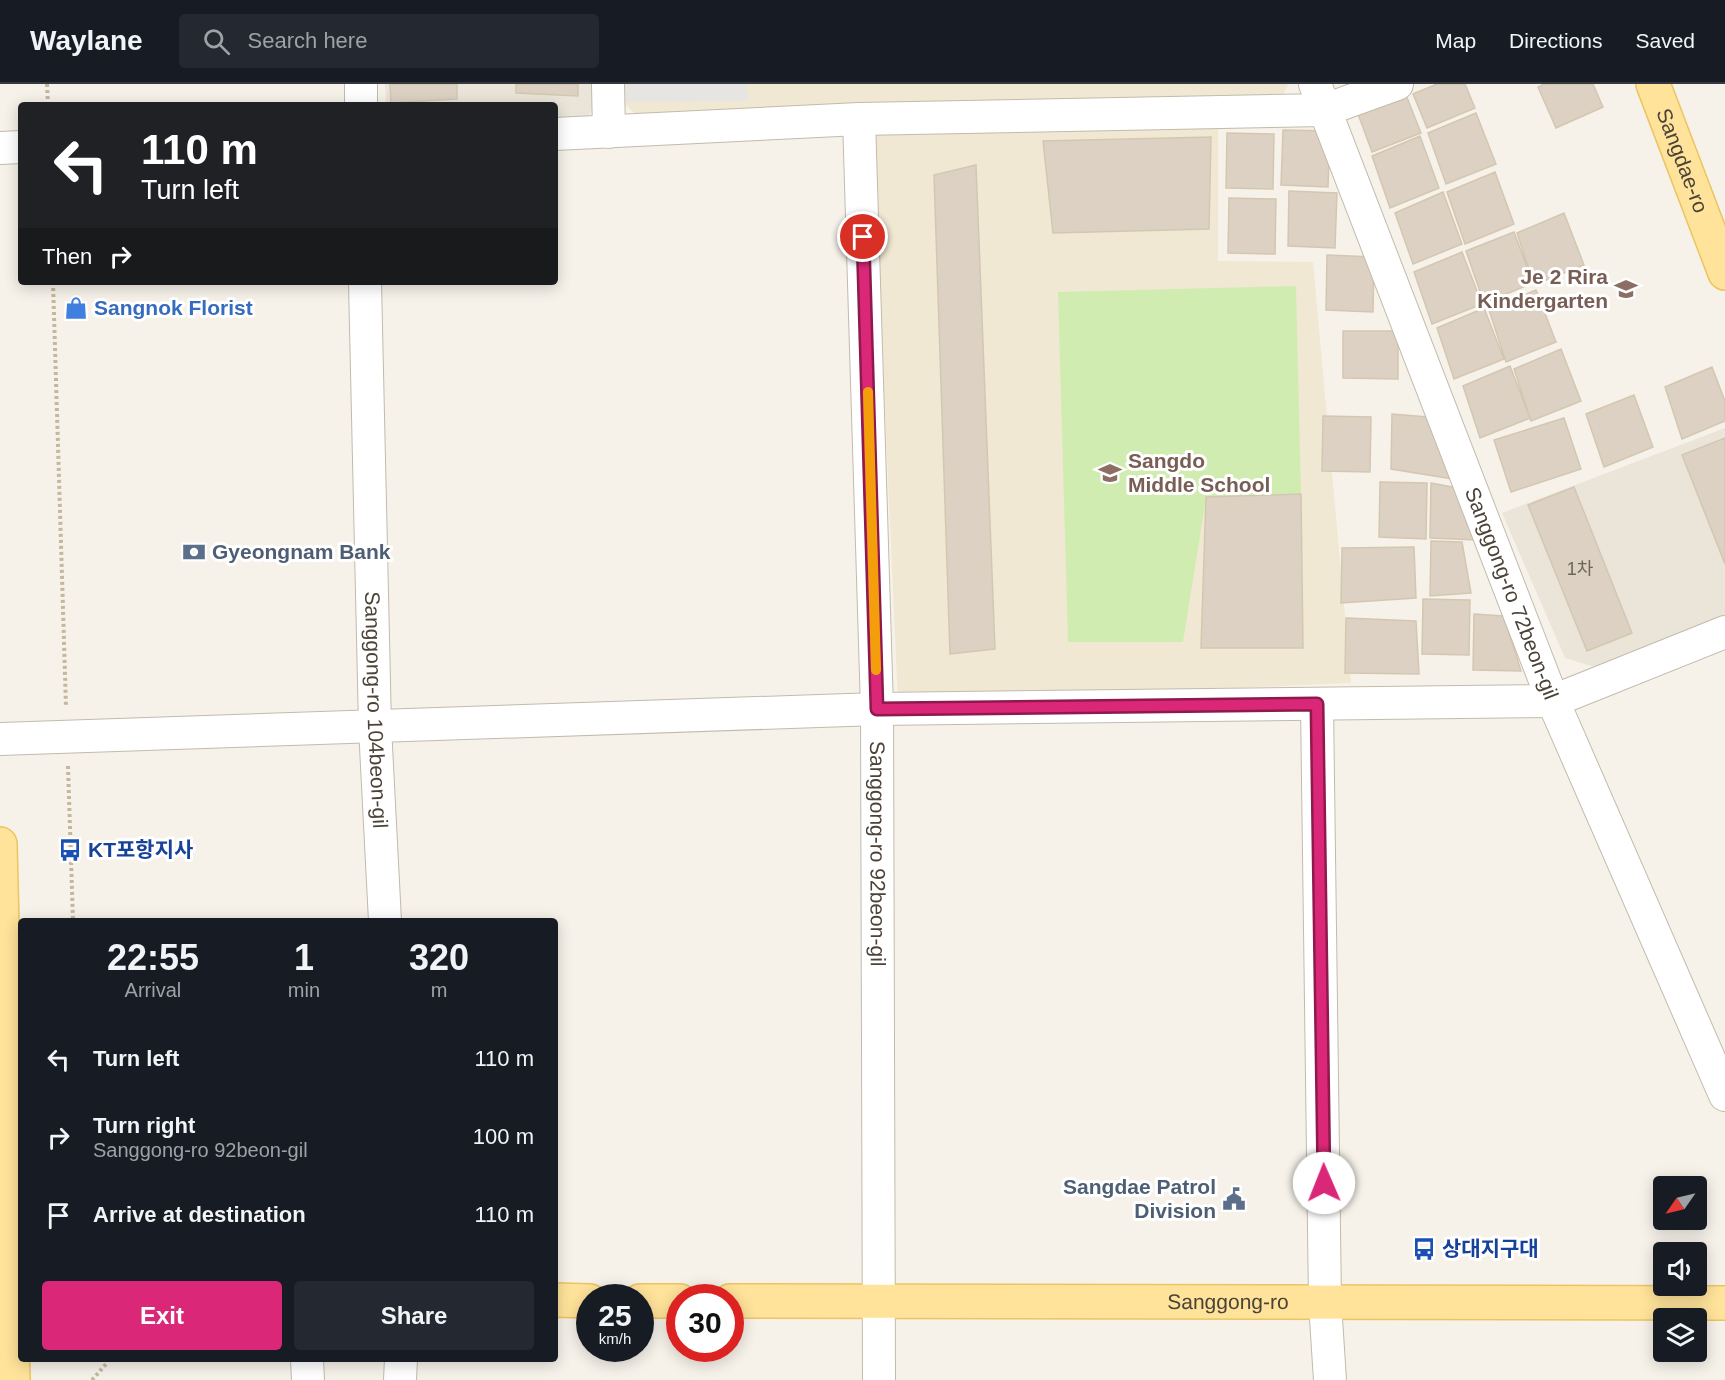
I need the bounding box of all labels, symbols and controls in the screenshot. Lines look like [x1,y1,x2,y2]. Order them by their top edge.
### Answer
search box [179,14,599,68]
text: Waylane [30,25,143,56]
icon: search [200,25,233,58]
text: Search here [248,28,367,53]
text: Map [1435,29,1476,52]
text: Directions [1509,29,1602,52]
text: Saved [1635,29,1695,52]
street label: Sangdae-ro [1652,105,1713,216]
icon: left [42,126,120,204]
text: 110 m [141,126,258,173]
text: Turn left [141,175,239,205]
pin [837,211,888,262]
icon: arrive [846,220,879,253]
icon: right [104,240,137,273]
text: Then [42,244,92,269]
place label: Je 2 Rira Kindergarten [1477,265,1608,312]
school or university icon: Je 2 Rira Kindergarten [1613,276,1639,302]
shop icon: Sangnok Florist [63,295,89,321]
place label: Sangnok Florist [94,296,253,319]
place label: Sangdo Middle School [1128,449,1270,496]
school or university icon: Sangdo Middle School [1097,460,1123,486]
street label: Sanggong-ro 72beon-gil [1461,484,1563,703]
bank icon: Gyeongnam Bank [181,539,207,565]
place label: Gyeongnam Bank [212,540,391,563]
house number: 1차 [1567,559,1594,579]
street label: Sanggong-ro 104beon-gil [361,591,392,829]
street label: Sanggong-ro 92beon-gil [866,741,890,967]
bus stop icon: KT포항지사 [57,837,83,863]
place label: KT포항지사 [88,838,193,861]
text: 22:55 [107,937,199,978]
text: 1 [294,937,314,978]
text: 320 [409,937,469,978]
text: Arrival [125,979,181,1001]
text: min [288,979,320,1001]
text: m [431,979,447,1001]
icon: left [42,1043,75,1076]
text: Turn left [93,1046,179,1071]
text: 110 m [474,1046,534,1071]
text: Turn right [93,1113,195,1138]
icon: right [42,1121,75,1154]
text: 100 m [473,1124,534,1149]
text: Sanggong-ro 92beon-gil [93,1139,308,1161]
position arrow [1292,1151,1356,1215]
place label: Sangdae Patrol Division [1063,1175,1216,1222]
north arrow [1653,1176,1707,1230]
map controls [1653,1176,1707,1362]
public building icon: Sangdae Patrol Division [1221,1186,1247,1212]
icon: arrive [42,1199,75,1232]
text: Arrive at destination [93,1202,306,1227]
text: 110 m [474,1202,534,1227]
bus stop icon: 상대지구대 [1411,1236,1437,1262]
place label: 상대지구대 [1442,1237,1539,1260]
button: sound [1653,1242,1707,1296]
button: Exit [42,1281,282,1350]
button: Share [294,1281,534,1350]
speed limit sign: 30 [666,1284,744,1362]
street label: Sanggong-ro [1167,1290,1289,1313]
text: 25 [598,1299,632,1332]
button: layers [1653,1308,1707,1362]
text: km/h [599,1330,631,1347]

